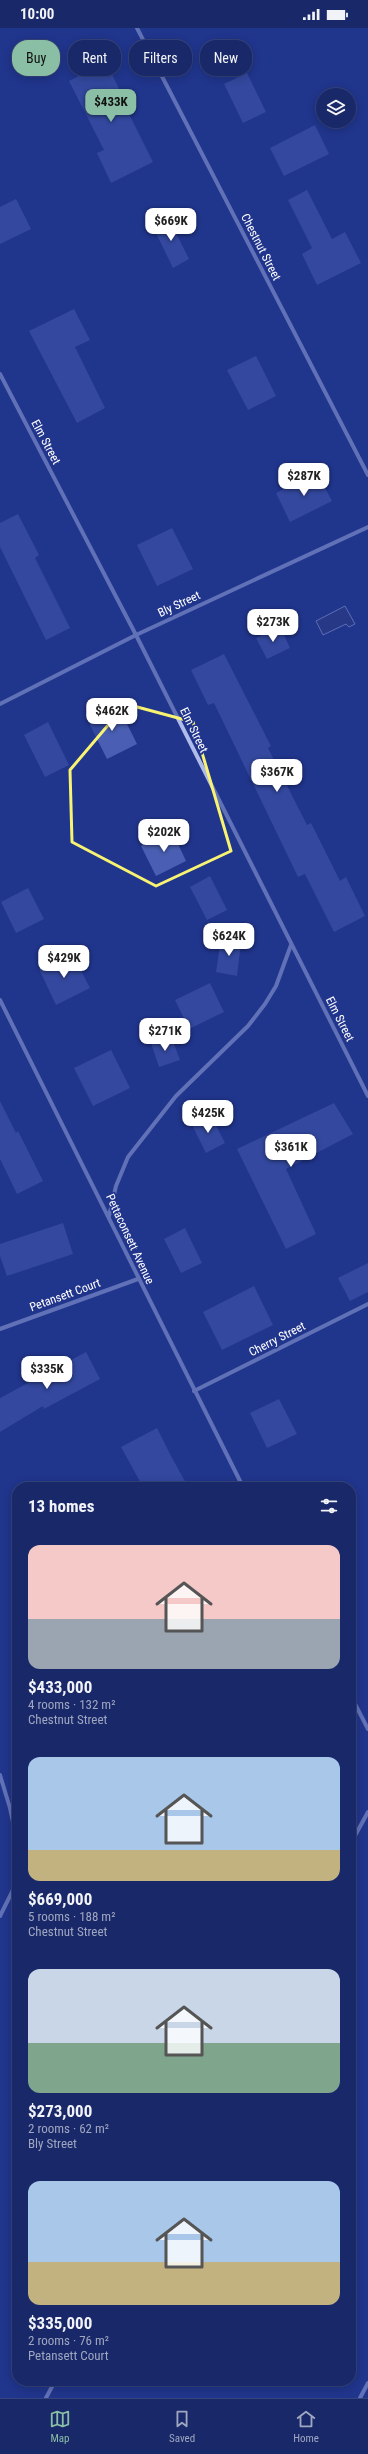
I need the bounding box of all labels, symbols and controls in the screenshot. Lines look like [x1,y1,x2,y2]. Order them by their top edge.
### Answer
text: 10:00 [20,5,54,23]
chip: Buy [12,40,60,76]
chip: Rent [68,40,121,76]
chip: Filters [129,40,192,76]
chip: New [200,40,252,76]
map controls [316,88,356,128]
button: layers [316,88,356,128]
pin: $433K [83,89,139,123]
text: $433K [94,94,128,109]
pin: $669K [143,208,199,242]
street label: Chestnut Street [238,211,284,283]
text: $669K [154,213,188,228]
street label: Elm Street [28,417,64,467]
pin: $287K [276,463,332,497]
text: $287K [287,468,321,483]
street label: Bly Street [156,588,203,620]
pin: $273K [245,609,301,643]
text: $273K [256,614,290,629]
pin: $462K [84,698,140,732]
text: $462K [95,703,129,718]
street label: Elm Street [177,705,211,755]
pin: $367K [249,759,305,793]
text: $367K [260,764,294,779]
pin: $202K [136,819,192,853]
text: $202K [147,824,181,839]
pin: $624K [201,923,257,957]
text: $624K [212,928,246,943]
pin: $429K [36,945,92,979]
text: $429K [47,950,81,965]
street label: Elm Street [323,994,357,1044]
pin: $271K [137,1018,193,1052]
text: $271K [148,1023,182,1038]
pin: $425K [180,1100,236,1134]
text: $425K [191,1105,225,1120]
pin: $361K [263,1134,319,1168]
text: $361K [274,1139,308,1154]
street label: Pettaconsett Avenue [103,1192,157,1287]
street label: Petansett Court [28,1276,103,1314]
street label: Cherry Street [246,1319,308,1359]
pin: $335K [19,1356,75,1390]
text: $335K [30,1361,64,1376]
icon: filters [318,1495,340,1517]
text: 13 homes [28,1496,94,1516]
icon: home [148,1571,220,1643]
text: $433,000 [28,1677,92,1697]
text: 4 rooms · 132 m² [28,1697,115,1712]
text: Chestnut Street [28,1712,107,1727]
icon: home [148,1783,220,1855]
text: $669,000 [28,1889,92,1909]
text: 5 rooms · 188 m² [28,1909,115,1924]
text: Chestnut Street [28,1924,107,1939]
icon: home [148,1995,220,2067]
text: $273,000 [28,2101,92,2121]
text: 2 rooms · 62 m² [28,2121,109,2136]
text: Bly Street [28,2136,77,2151]
icon: home [148,2207,220,2279]
text: $335,000 [28,2313,92,2333]
text: 2 rooms · 76 m² [28,2333,109,2348]
text: Petansett Court [28,2348,109,2363]
tab: Map [49,2408,71,2445]
tab: Saved [169,2408,195,2445]
tab: Home [293,2408,319,2445]

